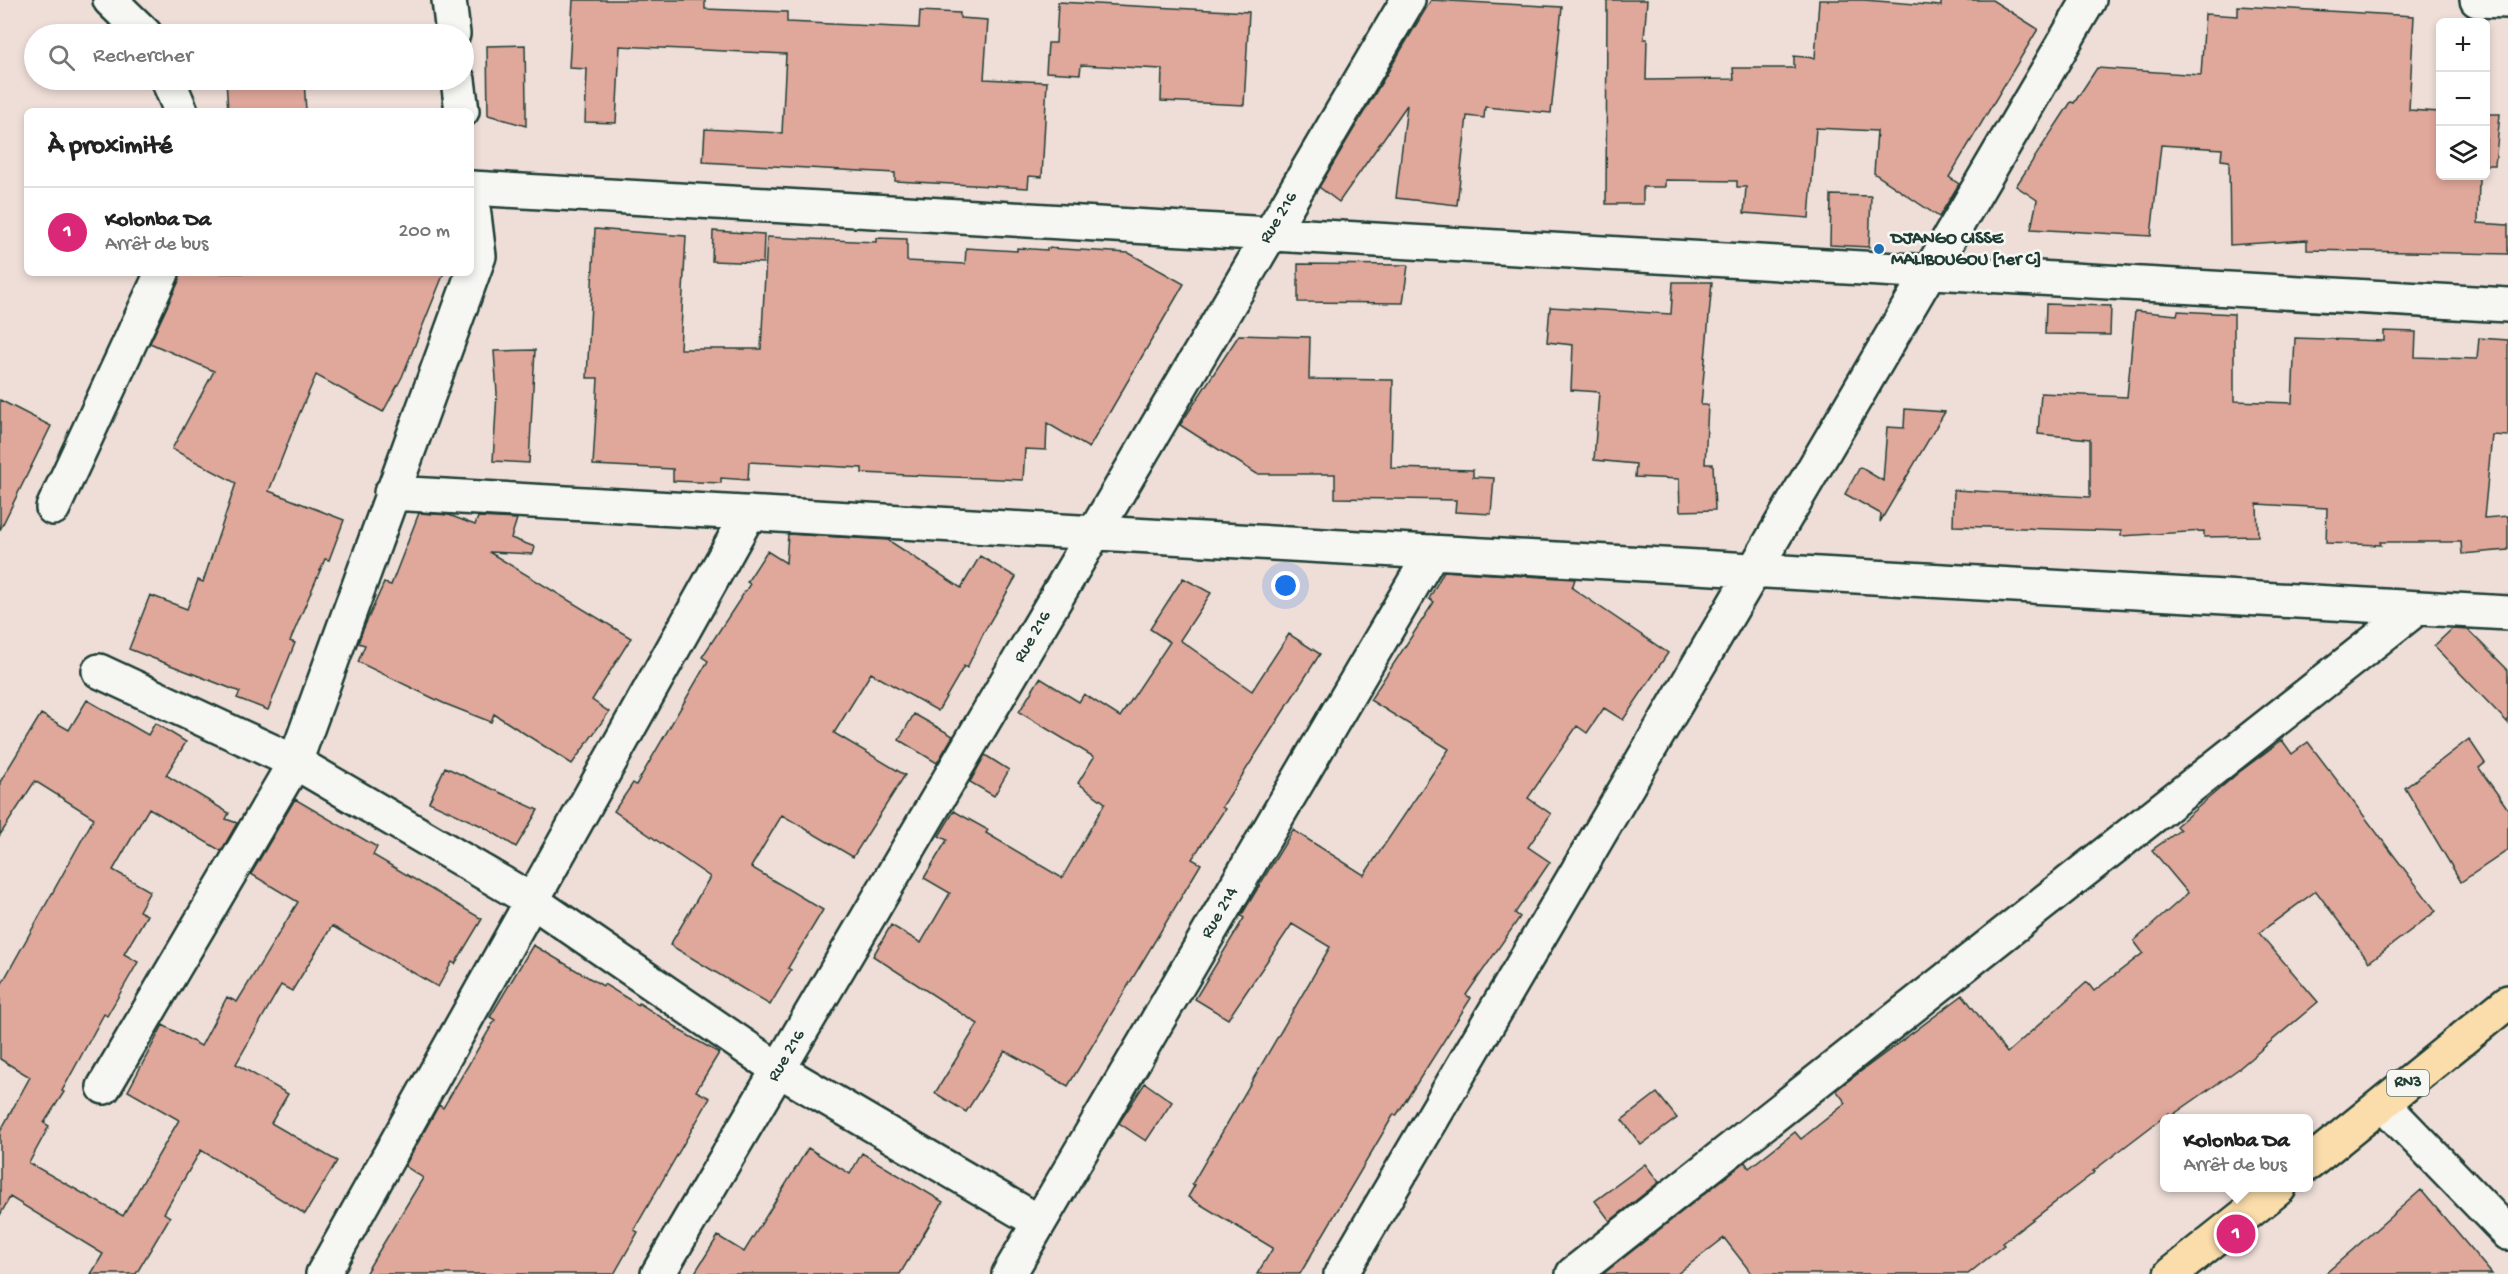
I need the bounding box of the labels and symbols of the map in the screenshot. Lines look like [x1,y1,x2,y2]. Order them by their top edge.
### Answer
street label: Rue 216 [1255,188,1303,248]
place label: DJANGO CISSE MALIBOUGOU [1er C] [1889,229,2041,271]
marker: DJANGO CISSE MALIBOUGOU [1er C] [1872,242,1886,256]
your location [1271,571,1300,600]
street label: Rue 216 [1010,606,1057,667]
street label: Rue 214 [1197,883,1243,943]
street label: Rue 216 [764,1025,811,1086]
road number: RN3 [2387,1070,2429,1096]
pin: 1 [2216,1212,2256,1256]

